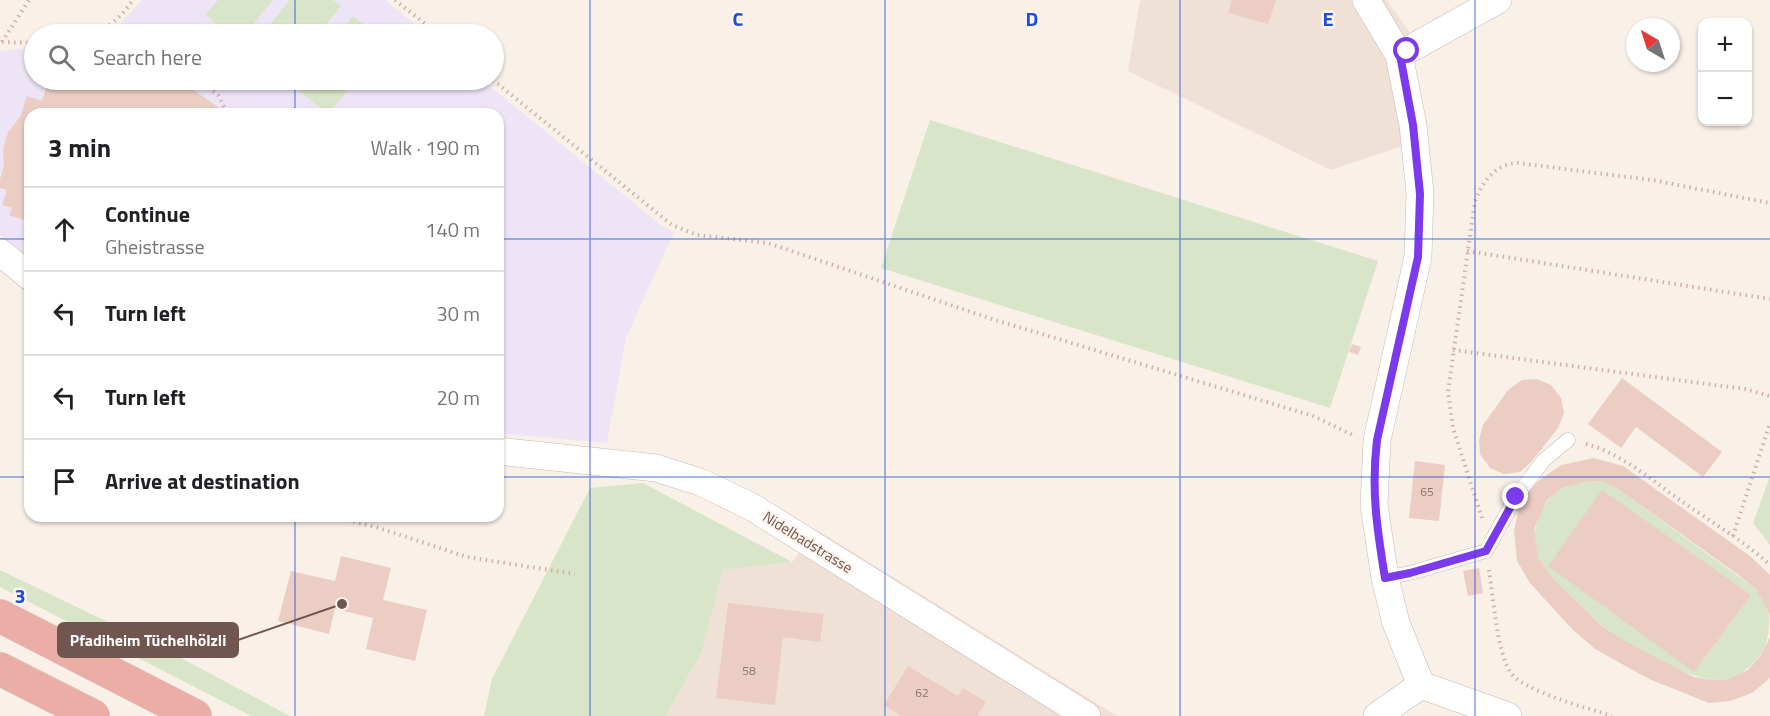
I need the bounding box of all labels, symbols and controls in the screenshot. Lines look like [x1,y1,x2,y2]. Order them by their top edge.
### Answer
text: C [733,3,744,34]
text: D [1026,3,1038,34]
text: E [1322,3,1334,34]
north arrow [1626,18,1680,72]
map controls [1698,18,1752,126]
button: + [1698,18,1752,72]
search box [24,24,504,90]
route start [1393,37,1419,63]
text: Search here [93,40,202,74]
icon: search [45,41,78,74]
button: − [1698,72,1752,126]
text: 3 min [48,128,111,167]
text: Walk · 190 m [371,132,480,163]
text: Continue [105,197,190,231]
icon: ahead [48,213,81,246]
text: 140 m [425,214,480,245]
text: Gheistrasse [105,231,205,262]
text: Turn left [105,296,186,330]
icon: left [48,297,81,330]
text: 30 m [436,298,480,329]
text: Turn left [105,380,186,414]
icon: left [48,381,81,414]
text: 20 m [436,382,480,413]
text: Arrive at destination [105,464,300,498]
icon: arrive [48,465,81,498]
house number: 65 [1420,482,1434,501]
route end [1502,483,1528,509]
street label: Nidelbadstrasse [759,505,857,579]
text: 3 [14,580,26,611]
callout: Pfadiheim Tüchelhölzli [58,623,238,657]
text: Pfadiheim Tüchelhölzli [70,628,226,652]
house number: 58 [742,661,756,680]
house number: 62 [915,683,929,702]

